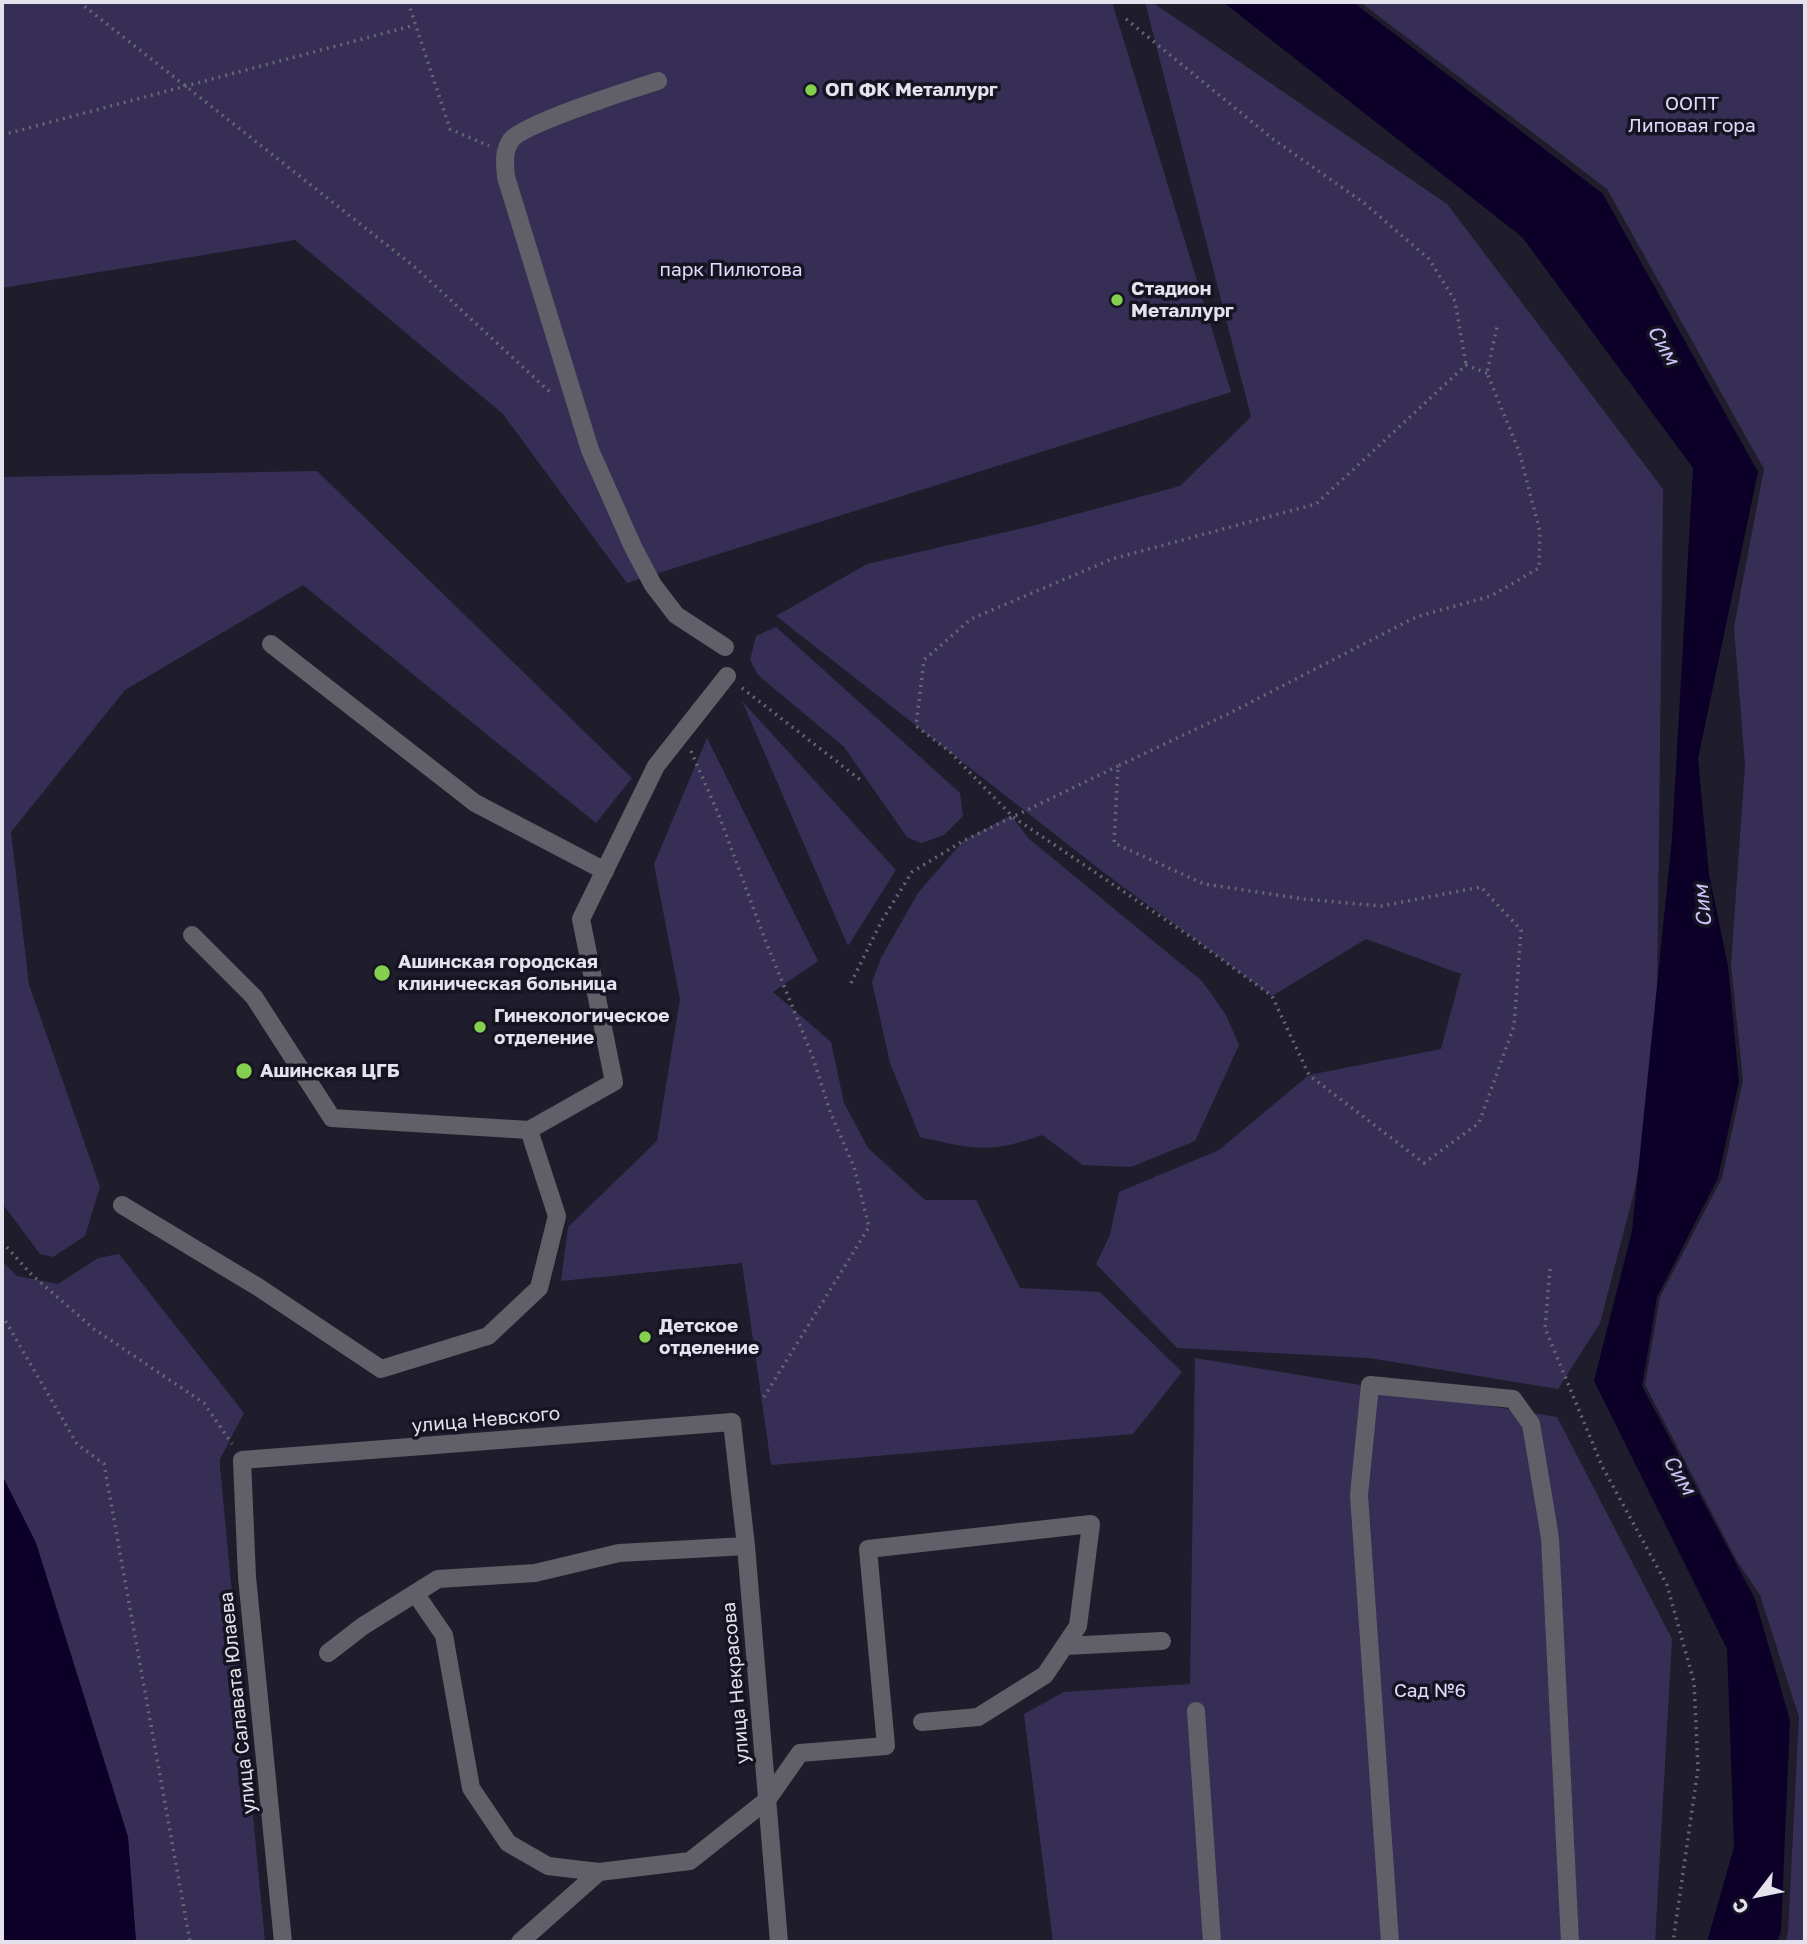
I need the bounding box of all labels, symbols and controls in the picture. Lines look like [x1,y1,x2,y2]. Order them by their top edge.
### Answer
place label: ОП ФК Металлург [825,79,998,101]
marker: ОП ФК Металлург [803,82,819,98]
park label: ООПТ Липовая гора [1628,93,1756,137]
park label: парк Пилютова [660,259,802,281]
place label: Стадион Металлург [1131,278,1234,322]
marker: Стадион Металлург [1109,292,1125,308]
water label: Сим [1642,320,1684,370]
water label: Сим [1689,884,1717,928]
place label: Ашинская городская клиническая больница [398,951,617,995]
marker: Ашинская городская клиническая больница [372,963,392,983]
place label: Гинекологическое отделение [494,1005,670,1049]
marker: Гинекологическое отделение [472,1019,488,1035]
place label: Ашинская ЦГБ [260,1060,400,1082]
marker: Ашинская ЦГБ [234,1061,254,1081]
place label: Детское отделение [659,1315,759,1359]
marker: Детское отделение [637,1329,653,1345]
street label: улица Невского [411,1402,561,1438]
water label: Сим [1657,1450,1701,1500]
street label: улица Салавата Юлаева [215,1591,261,1815]
street label: улица Некрасова [718,1601,754,1765]
park label: Сад №6 [1394,1680,1466,1702]
north arrow [1723,1860,1793,1930]
text: С [1726,1895,1753,1918]

